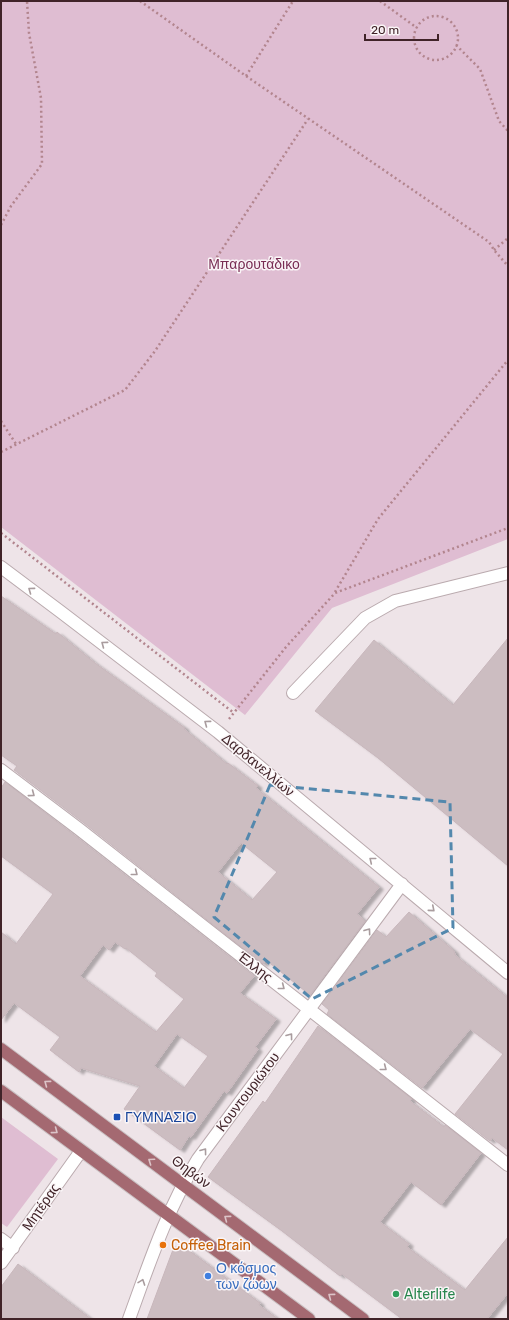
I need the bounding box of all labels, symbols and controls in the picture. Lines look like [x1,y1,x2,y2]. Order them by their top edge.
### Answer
scale bar [365,16,438,42]
text: 20 m [371,23,399,37]
park label: Μπαρουτάδικο [208,256,300,273]
one-way arrow [29,587,36,594]
one-way arrow [101,642,108,649]
one-way arrow [205,721,212,728]
street label: Δαρδανελλίων [218,730,298,800]
one-way arrow [28,789,35,796]
one-way arrow [370,857,377,864]
one-way arrow [131,868,138,875]
one-way arrow [428,905,435,912]
one-way arrow [363,929,370,936]
street label: Έλλης [233,948,276,986]
one-way arrow [277,983,284,990]
one-way arrow [285,1033,292,1040]
street label: Κουντουριώτου [213,1049,283,1135]
one-way arrow [380,1063,387,1070]
one-way arrow [44,1081,51,1088]
place label: ΓΥΜΝΑΣΙΟ [125,1109,197,1126]
marker: ΓΥΜΝΑΣΙΟ [112,1112,122,1122]
one-way arrow [50,1126,57,1133]
one-way arrow [199,1148,206,1155]
street label: Θηβών [168,1152,214,1192]
one-way arrow [148,1159,155,1166]
street label: Μητέρας [19,1180,64,1234]
one-way arrow [224,1215,231,1223]
place label: Coffee Brain [171,1237,251,1254]
marker: Coffee Brain [158,1240,168,1250]
place label: Ο κόσμος των ζώων [216,1260,277,1293]
marker: Ο κόσμος των ζώων [203,1271,213,1281]
one-way arrow [138,1279,146,1286]
place label: Alterlife [404,1286,455,1303]
marker: Alterlife [391,1289,401,1299]
one-way arrow [329,1294,336,1301]

